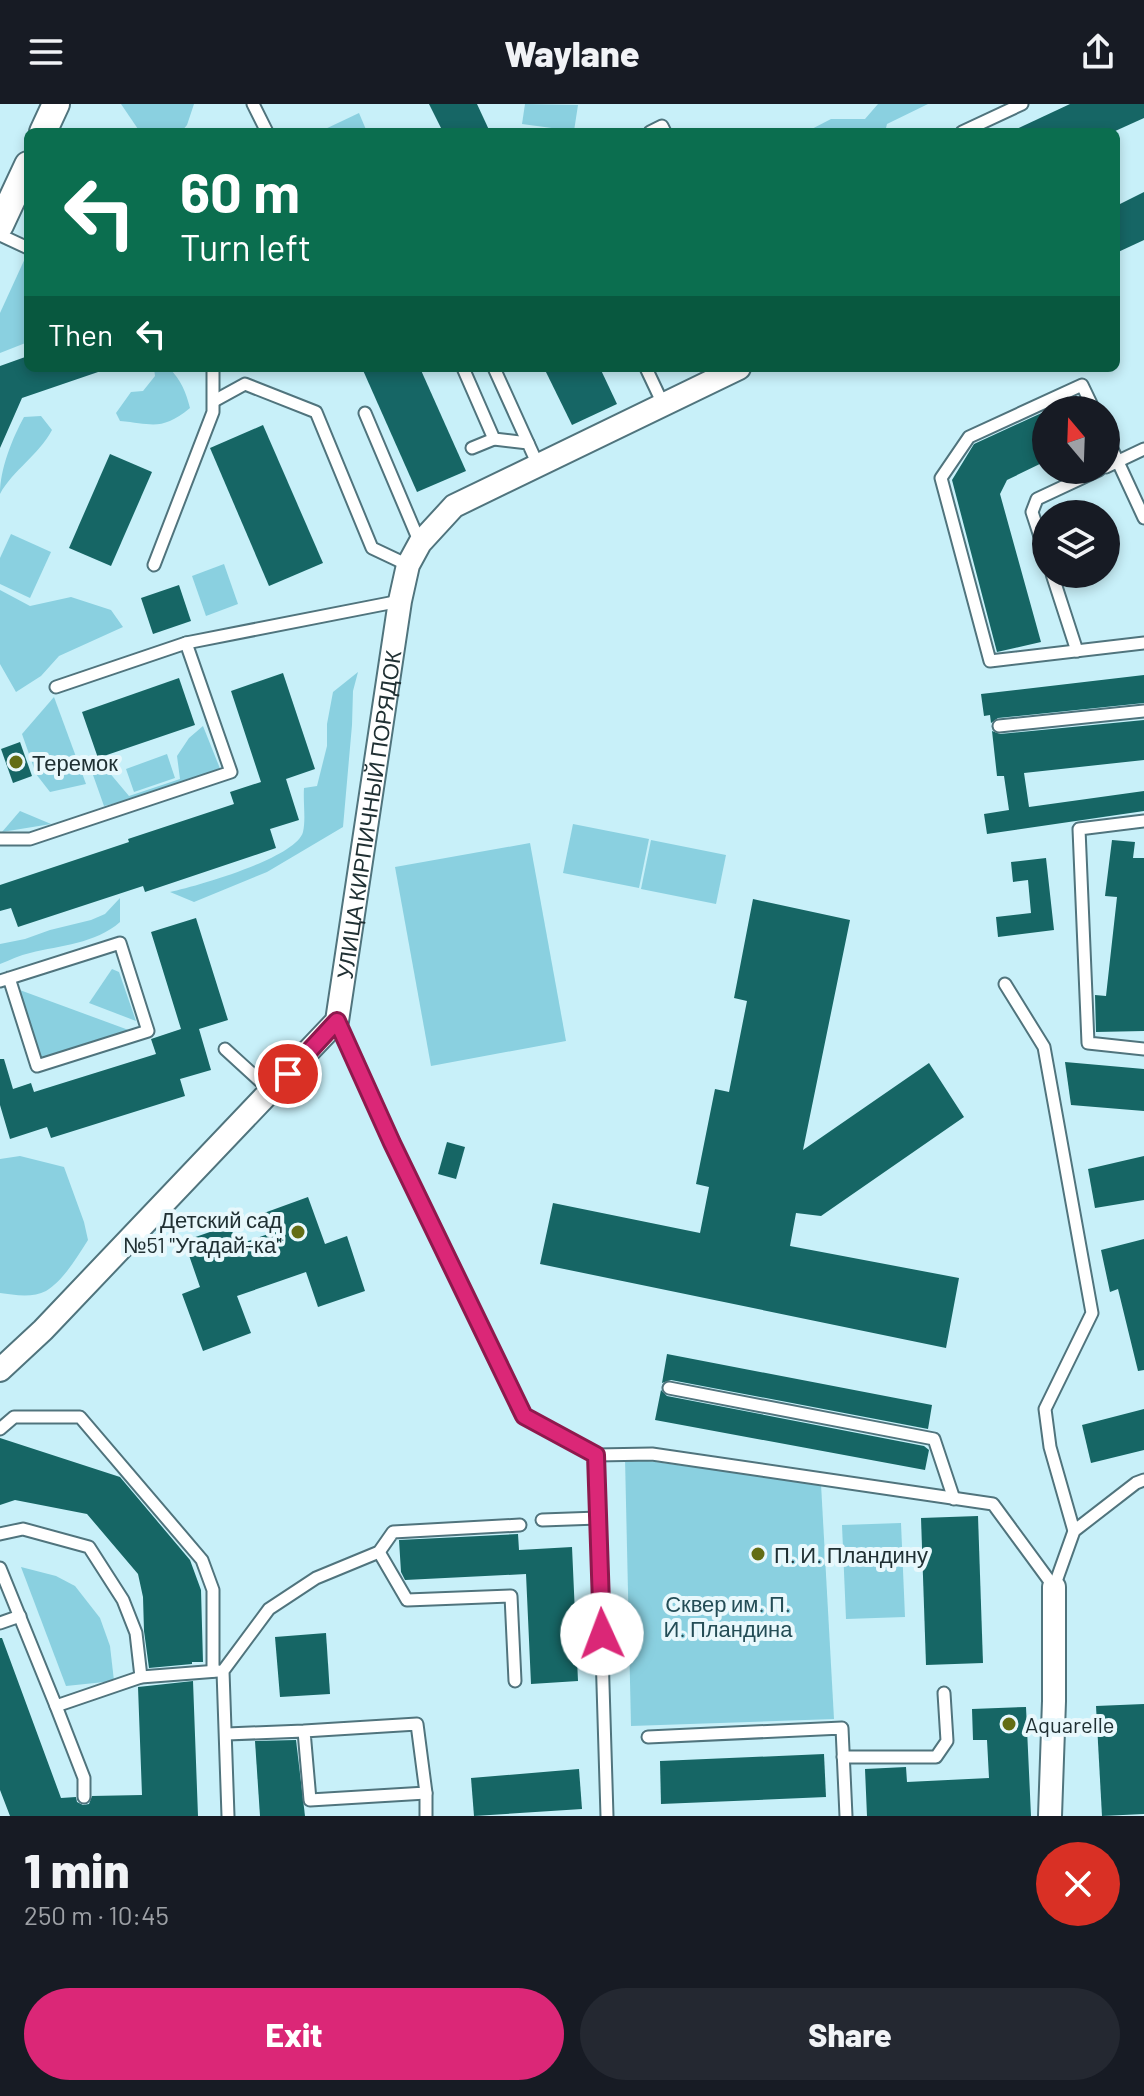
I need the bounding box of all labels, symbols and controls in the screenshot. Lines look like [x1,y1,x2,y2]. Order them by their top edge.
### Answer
icon: menu [24,30,68,74]
icon: share [1076,30,1120,74]
text: Waylane [504,31,640,74]
text: 60 m [180,157,300,224]
icon: left [48,160,152,264]
text: Turn left [180,225,311,268]
icon: left [129,312,173,356]
text: Then [48,316,113,352]
north arrow [1032,396,1120,484]
map controls [1032,396,1120,588]
button: layers [1032,500,1120,588]
street label: УЛИЦА КИРПИЧНЫЙ ПОРЯДОК [330,648,405,981]
place label: Теремок [32,749,118,776]
marker: Теремок [7,753,25,771]
pin [254,1040,322,1108]
icon: arrive [266,1052,310,1096]
place label: Детский сад №51 "Угадай-ка" [123,1206,282,1258]
marker: Детский сад №51 "Угадай-ка" [289,1223,307,1241]
place label: П. И. Пландину [774,1541,928,1568]
marker: П. И. Пландину [749,1545,767,1563]
park label: Сквер им. П. И. Пландина [664,1590,793,1642]
position arrow [560,1592,644,1676]
place label: Aquarelle [1025,1711,1115,1737]
marker: Aquarelle [1000,1715,1018,1733]
text: 1 min [24,1840,130,1898]
button: close [1036,1842,1120,1926]
text: 250 m · 10:45 [24,1899,169,1930]
button: Exit [24,1988,564,2080]
button: Share [580,1988,1120,2080]

